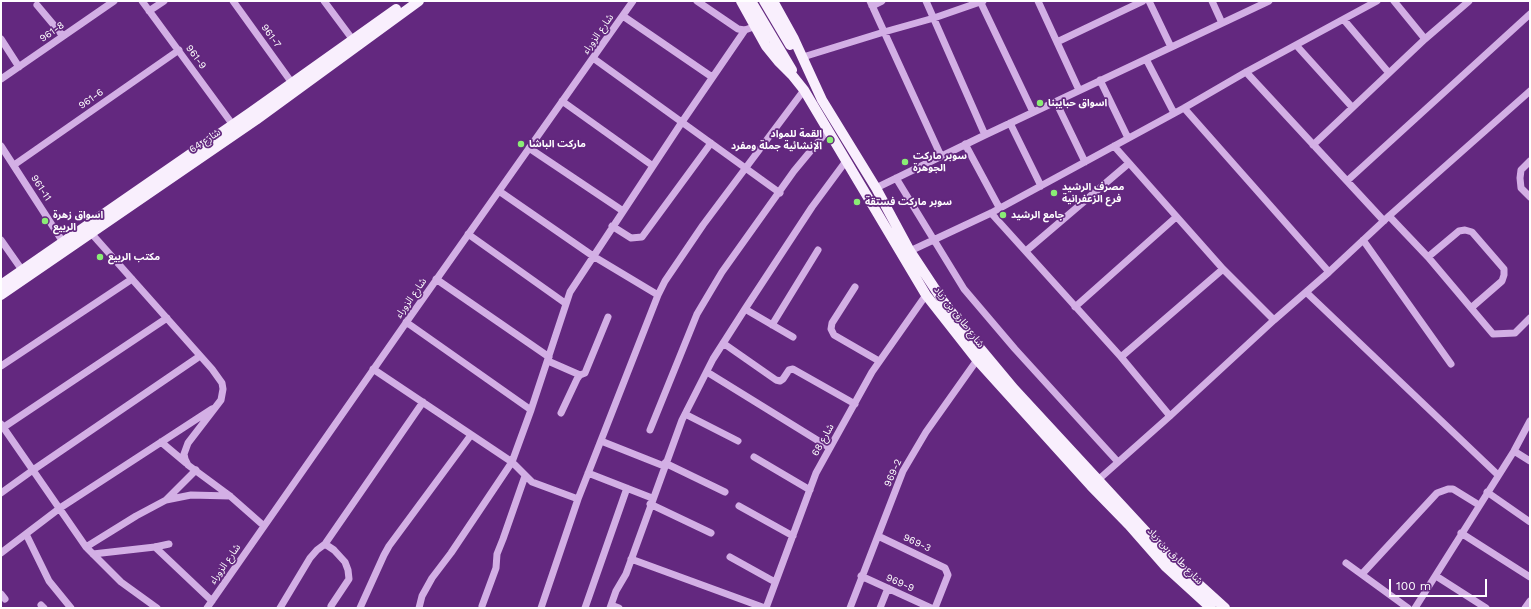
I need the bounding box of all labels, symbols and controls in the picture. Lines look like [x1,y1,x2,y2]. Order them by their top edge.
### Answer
street label: شارع الزوراء [580,12,616,56]
street label: 961-8 [37,19,67,45]
street label: 961-7 [258,22,284,50]
street label: 961-9 [183,42,209,72]
street label: 961-6 [76,86,106,112]
place label: اسواق حبايبنا [1048,97,1107,109]
marker: اسواق حبايبنا [1035,98,1045,108]
street label: شارع 64 [187,126,223,156]
place label: القمة للمواد الإنشائية جملة ومفرد [731,128,822,152]
marker: القمة للمواد الإنشائية جملة ومفرد [825,135,835,145]
place label: ماركت الباشا [529,138,586,150]
marker: ماركت الباشا [516,139,526,149]
place label: سوبر ماركت الجوهرة [913,150,967,174]
marker: سوبر ماركت الجوهرة [900,157,910,167]
street label: 961-11 [28,173,54,203]
place label: مصرف الرشيد فرع الزعفرانية [1062,181,1124,204]
marker: مصرف الرشيد فرع الزعفرانية [1049,188,1059,198]
place label: سوبر ماركت فستقة [865,196,952,208]
marker: سوبر ماركت فستقة [852,197,862,207]
place label: اسواق زهرة الربيع [53,209,103,232]
place label: جامع الرشيد [1011,209,1064,221]
marker: جامع الرشيد [998,210,1008,220]
marker: اسواق زهرة الربيع [40,216,50,226]
place label: مكتب الربيع [108,251,160,263]
marker: مكتب الربيع [95,252,105,262]
street label: شارع الزوراء [393,276,429,320]
street label: شارع طارق بن زياد [931,284,987,350]
street label: شارع 68 [809,422,837,458]
street label: 969-2 [882,457,904,489]
street label: شارع طارق بن زياد [1145,525,1205,587]
street label: 969-3 [901,531,933,555]
street label: شارع الزوراء [207,542,243,586]
scale bar [1391,571,1489,597]
street label: 969-9 [884,572,916,594]
text: 100 m [1396,579,1431,593]

